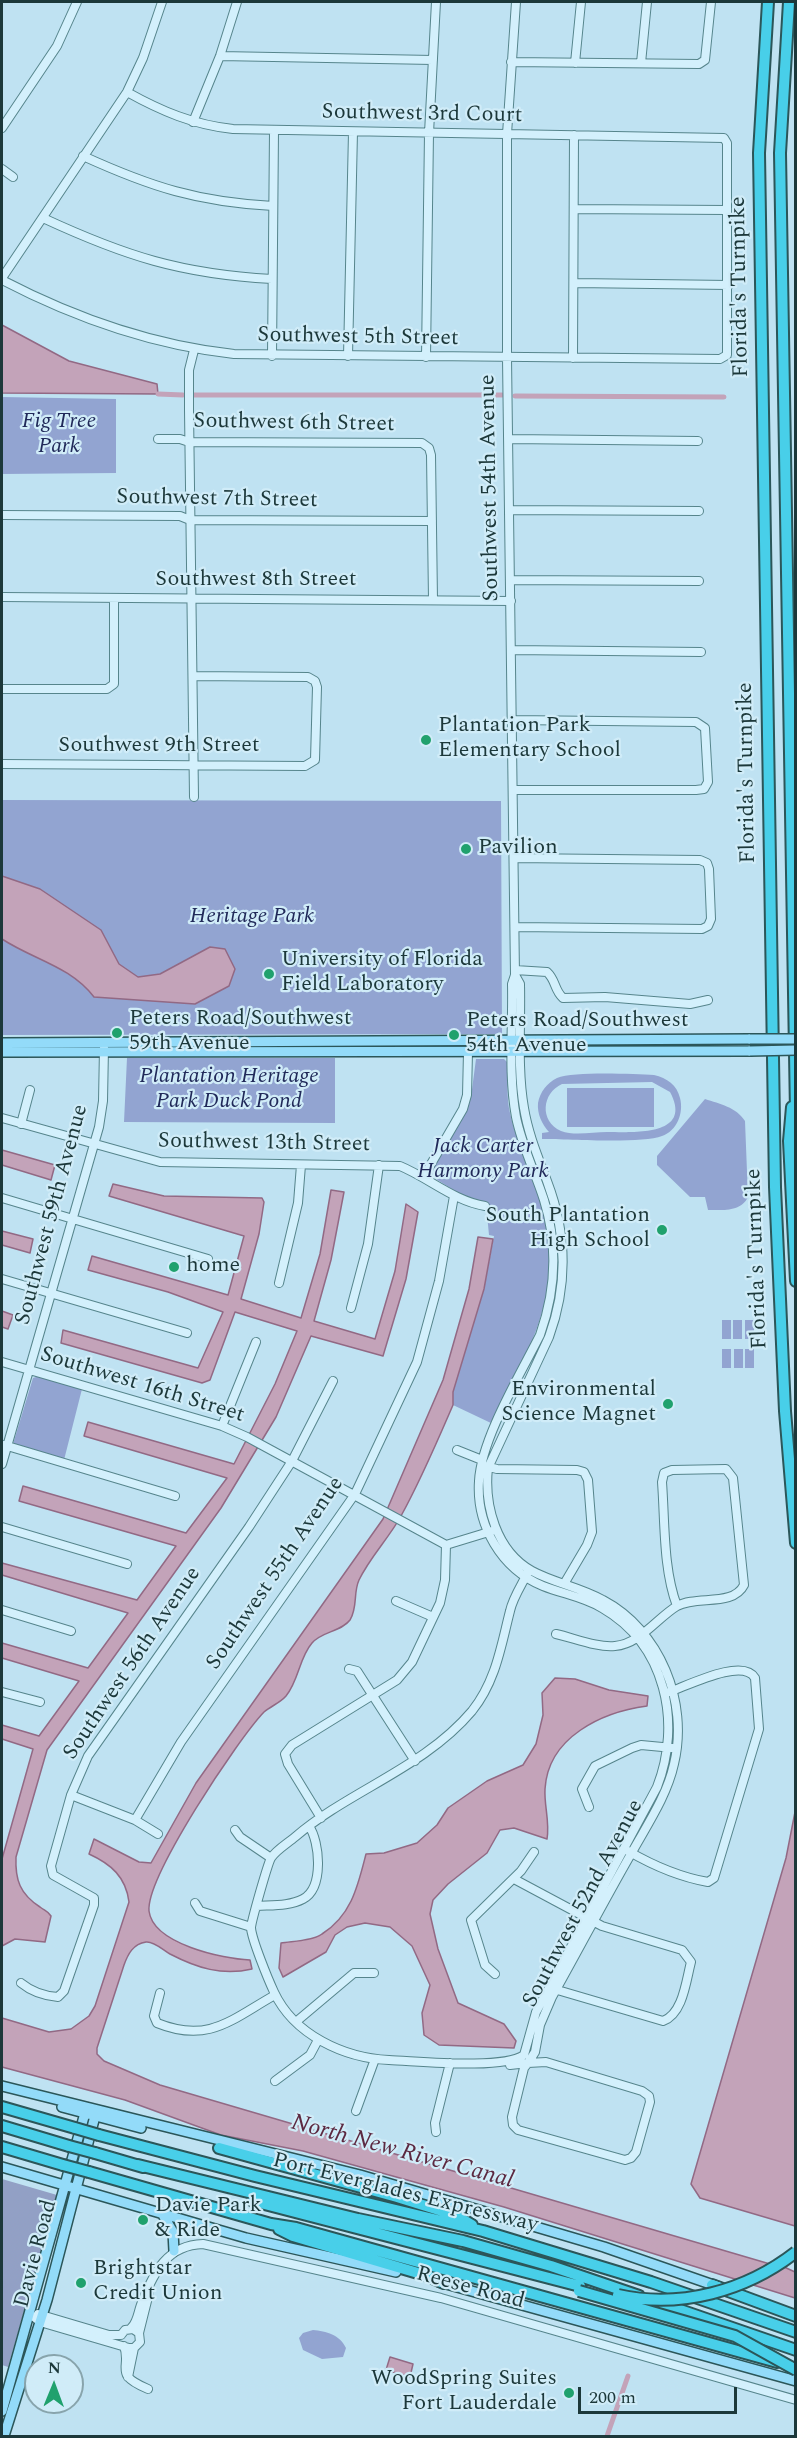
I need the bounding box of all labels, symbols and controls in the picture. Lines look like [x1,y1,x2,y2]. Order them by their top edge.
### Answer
street label: Southwest 3rd Court [321,100,523,130]
street label: Florida's Turnpike [726,196,756,378]
street label: Southwest 5th Street [257,323,459,353]
street label: Southwest 54th Avenue [476,374,506,602]
street label: Southwest 6th Street [193,409,395,439]
park label: Fig Tree Park [22,410,96,462]
street label: Southwest 7th Street [116,485,318,515]
street label: Southwest 8th Street [155,568,357,594]
street label: Florida's Turnpike [733,682,763,864]
place label: Plantation Park Elementary School [438,714,621,766]
marker: Plantation Park Elementary School [419,733,433,747]
street label: Southwest 9th Street [58,734,260,760]
place label: Pavilion [478,836,558,862]
marker: Pavilion [459,842,473,856]
park label: Heritage Park [190,905,314,931]
place label: University of Florida Field Laboratory [281,948,483,999]
marker: University of Florida Field Laboratory [262,967,276,981]
place label: Peters Road/Southwest 59th Avenue [129,1007,352,1058]
place label: Peters Road/Southwest 54th Avenue [466,1009,689,1060]
marker: Peters Road/Southwest 59th Avenue [110,1026,124,1040]
marker: Peters Road/Southwest 54th Avenue [447,1028,461,1042]
park label: Plantation Heritage Park Duck Pond [139,1065,319,1116]
street label: Southwest 59th Avenue [11,1102,95,1328]
street label: Southwest 13th Street [158,1129,370,1159]
park label: Jack Carter Harmony Park [417,1135,549,1186]
street label: Florida's Turnpike [742,1168,774,1350]
place label: South Plantation High School [486,1204,650,1256]
marker: South Plantation High School [655,1223,669,1237]
place label: home [186,1254,240,1280]
marker: home [167,1260,181,1274]
street label: Southwest 16th Street [37,1342,247,1430]
place label: Environmental Science Magnet [502,1378,656,1430]
marker: Environmental Science Magnet [661,1397,675,1411]
street label: Southwest 55th Avenue [202,1472,350,1676]
street label: Southwest 56th Avenue [59,1562,207,1766]
street label: Southwest 52nd Avenue [518,1796,650,2012]
water label: North New River Canal [288,2109,516,2197]
street label: Port Everglades Expressway [270,2148,540,2240]
place label: Davie Park & Ride [155,2194,262,2246]
street label: Davie Road [10,2197,64,2311]
marker: Davie Park & Ride [136,2213,150,2227]
place label: Brightstar Credit Union [93,2257,222,2308]
street label: Reese Road [413,2262,527,2316]
marker: Brightstar Credit Union [74,2276,88,2290]
north arrow [24,2354,84,2414]
text: N [48,2356,61,2380]
place label: WoodSpring Suites Fort Lauderdale [371,2367,557,2418]
scale bar [581,2375,740,2413]
text: 200 m [589,2384,636,2411]
marker: WoodSpring Suites Fort Lauderdale [562,2386,576,2400]

